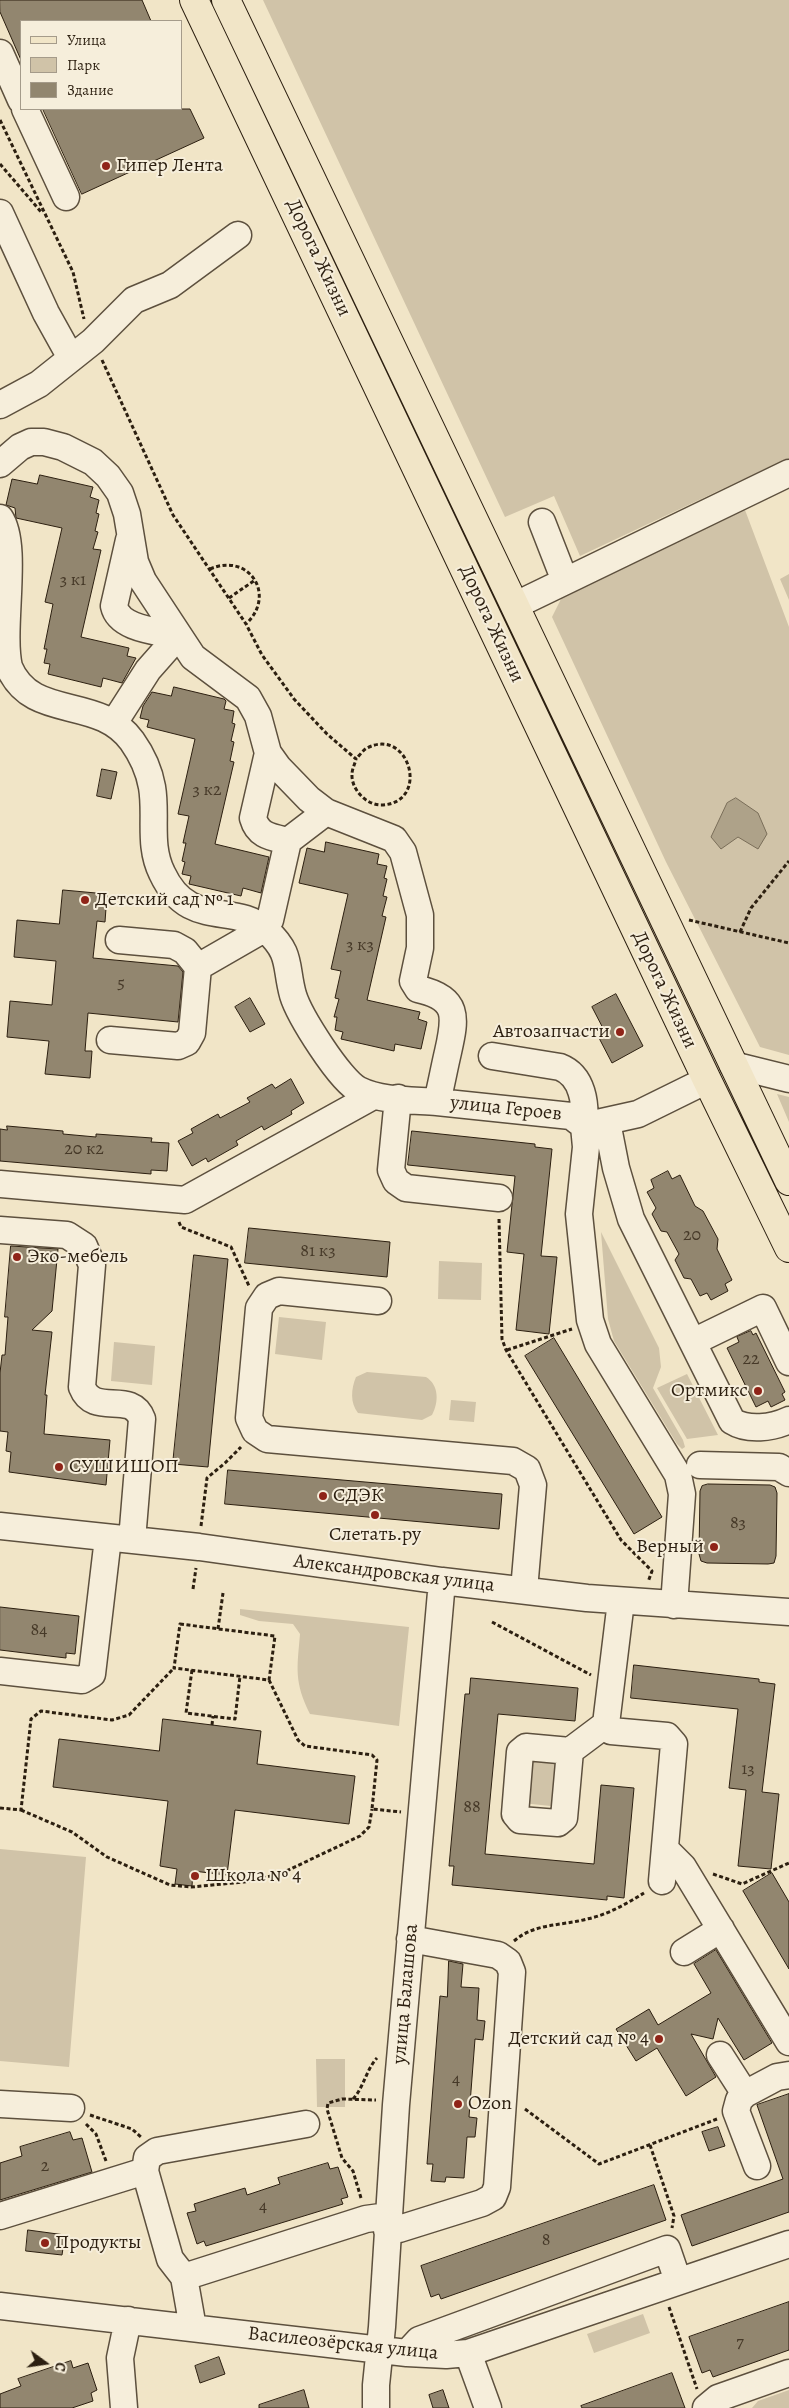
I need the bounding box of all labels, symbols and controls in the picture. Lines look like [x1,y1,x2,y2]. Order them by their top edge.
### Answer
legend [20,20,182,110]
text: Улица [67,30,106,50]
text: Парк [67,55,100,75]
text: Здание [67,80,114,100]
place label: Гипер Лента [116,154,223,178]
marker: Гипер Лента [100,160,112,172]
street label: Дорога Жизни [280,195,356,321]
street label: Дорога Жизни [453,561,529,687]
house number: 3 к1 [60,570,86,592]
house number: 3 к2 [193,780,221,802]
place label: Детский сад № 1 [95,888,234,912]
marker: Детский сад № 1 [79,894,91,906]
street label: Дорога Жизни [626,927,702,1053]
house number: 3 к3 [346,935,374,957]
house number: 5 [117,973,125,995]
place label: Автозапчасти [493,1020,610,1044]
marker: Автозапчасти [614,1026,626,1038]
street label: улица Героев [449,1091,563,1127]
house number: 20 к2 [64,1139,104,1161]
house number: 20 [683,1225,701,1247]
house number: 81 к3 [300,1241,336,1263]
place label: Эко-мебель [27,1245,128,1269]
marker: Эко-мебель [11,1251,23,1263]
house number: 22 [742,1349,760,1371]
place label: Ортмикс [671,1379,748,1403]
marker: Ортмикс [752,1385,764,1397]
place label: СУШИШОП [69,1455,179,1479]
marker: СУШИШОП [53,1461,65,1473]
place label: СДЭК [333,1484,383,1508]
marker: СДЭК [317,1490,329,1502]
marker: Слетать.ру [369,1509,381,1521]
house number: 83 [730,1513,746,1535]
place label: Слетать.ру [329,1523,421,1547]
place label: Верный [636,1535,704,1559]
marker: Верный [708,1541,720,1553]
street label: Александровская улица [292,1550,496,1598]
house number: 84 [31,1620,47,1642]
house number: 13 [741,1759,755,1781]
house number: 88 [463,1797,481,1819]
place label: Школа № 4 [205,1864,301,1888]
marker: Школа № 4 [189,1870,201,1882]
street label: улица Балашова [388,1923,424,2065]
place label: Детский сад № 4 [508,2027,649,2051]
marker: Детский сад № 4 [653,2033,665,2045]
house number: 4 [452,2069,460,2091]
place label: Ozon [468,2092,512,2116]
marker: Ozon [452,2098,464,2110]
house number: 2 [41,2156,49,2178]
house number: 4 [259,2196,267,2218]
house number: 8 [542,2230,550,2252]
place label: Продукты [55,2231,141,2255]
marker: Продукты [39,2237,51,2249]
street label: Василеозёрская улица [247,2322,439,2366]
house number: 7 [736,2332,744,2354]
north arrow [20,2338,70,2388]
text: С [50,2360,70,2373]

